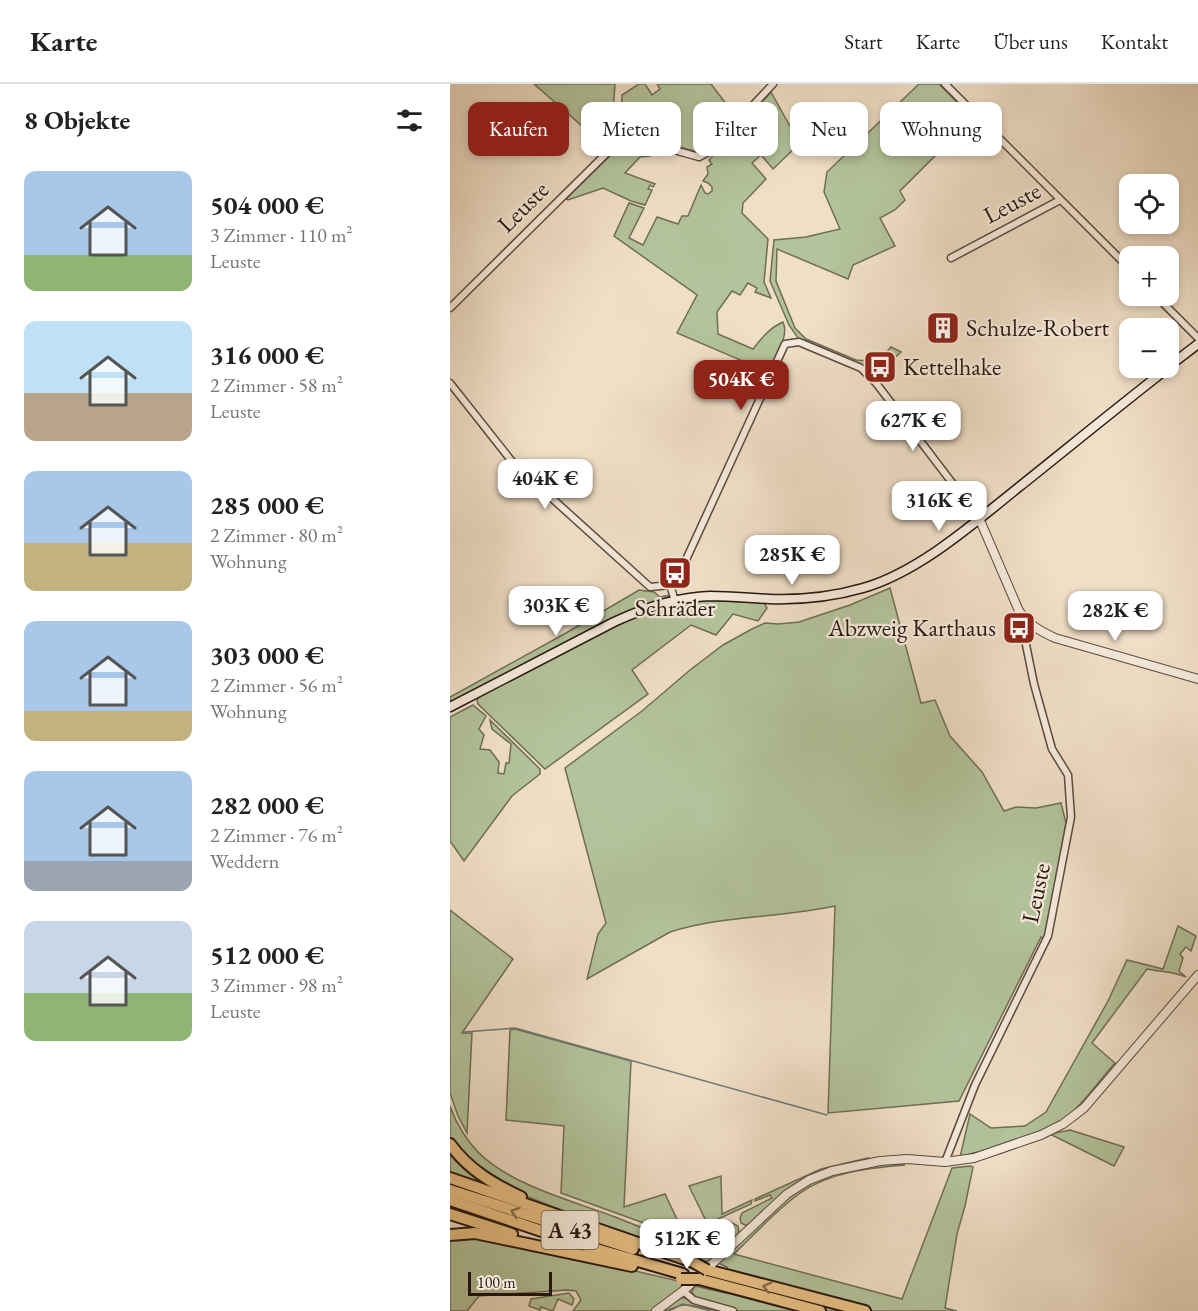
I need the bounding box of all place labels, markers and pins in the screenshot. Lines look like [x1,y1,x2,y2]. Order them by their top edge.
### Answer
building icon: Schulze-Robert [925,310,961,346]
place label: Schulze-Robert [966,312,1109,343]
bus stop icon: Kettelhake [862,349,898,385]
place label: Kettelhake [903,351,1001,382]
pin: 504K € [692,360,790,411]
pin: 627K € [864,401,962,452]
pin: 404K € [496,459,594,510]
pin: 316K € [890,481,988,532]
pin: 285K € [743,535,841,586]
bus stop icon: Schräder [657,555,693,591]
pin: 303K € [507,586,605,637]
pin: 282K € [1066,591,1164,642]
place label: Schräder [635,592,715,623]
bus stop icon: Abzweig Karthaus [1001,610,1037,646]
place label: Abzweig Karthaus [827,612,996,643]
pin: 512K € [638,1219,736,1270]

